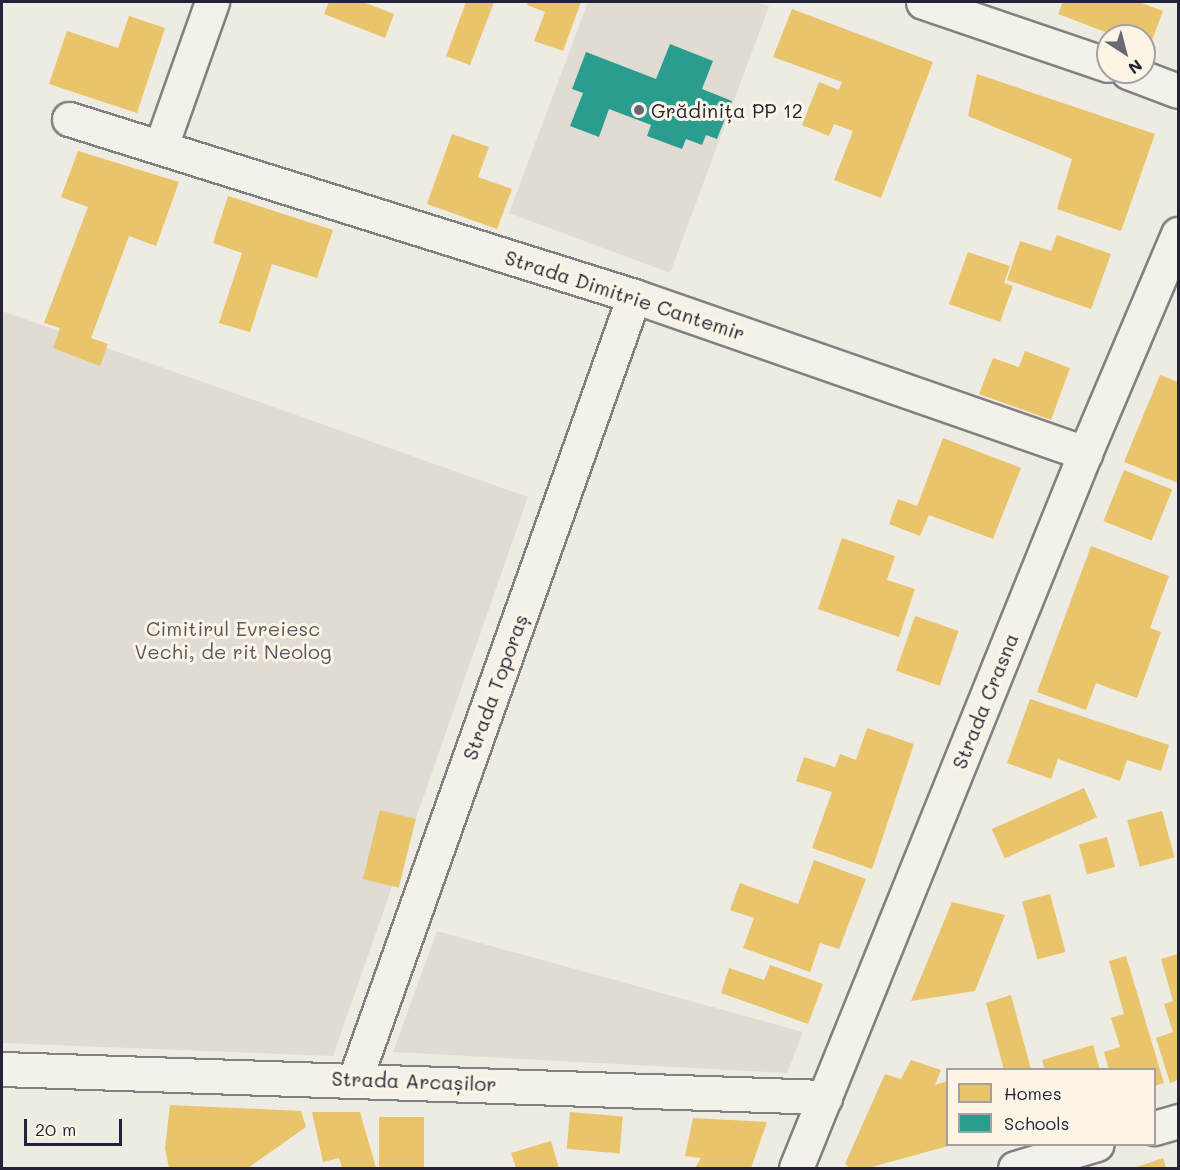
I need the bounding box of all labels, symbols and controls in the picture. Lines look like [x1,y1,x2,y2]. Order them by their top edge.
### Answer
north arrow [1096,24,1156,84]
text: N [1125,55,1147,79]
place label: Grădinița PP 12 [651,98,803,122]
marker: Grădinița PP 12 [632,103,646,117]
street label: Strada Dimitrie Cantemir [502,245,748,345]
street label: Strada Toporaș [457,611,533,763]
park label: Cimitirul Evreiesc Vechi, de rit Neolog [134,617,332,664]
street label: Strada Crasna [947,630,1023,772]
street label: Strada Arcașilor [331,1066,497,1096]
legend [946,1068,1156,1146]
text: Homes [1004,1081,1062,1105]
scale bar [27,1107,124,1145]
text: Schools [1004,1111,1069,1135]
text: 20 m [35,1117,76,1141]

